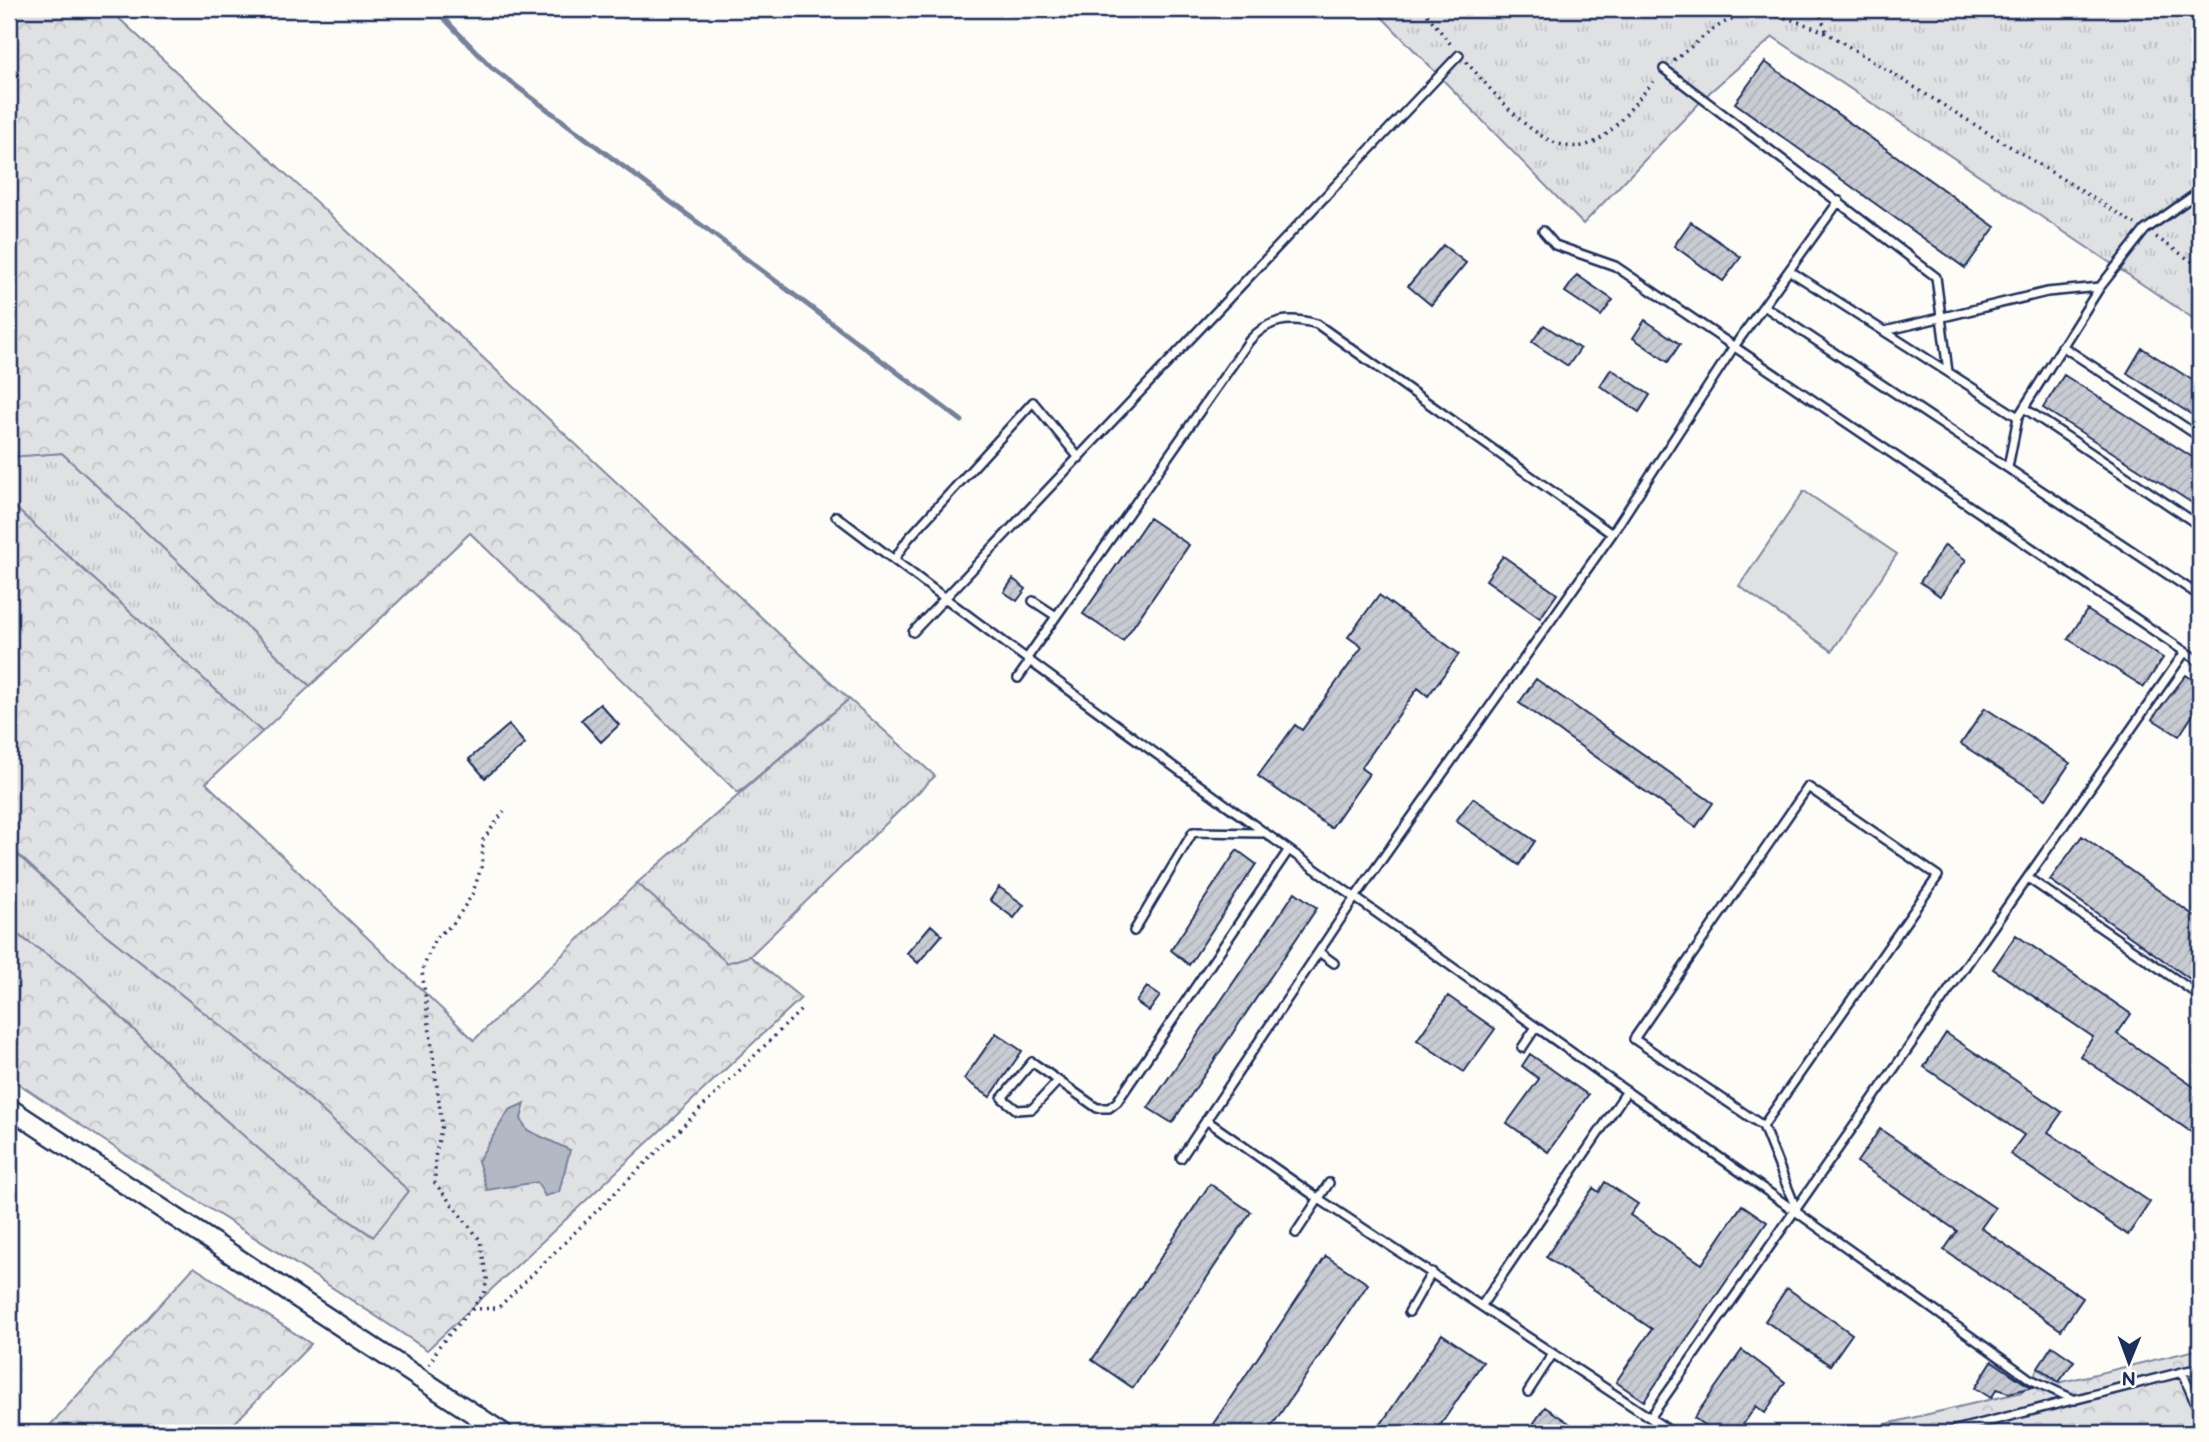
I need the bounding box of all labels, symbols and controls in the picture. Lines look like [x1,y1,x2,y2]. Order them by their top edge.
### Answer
north arrow [2094,1326,2164,1396]
text: N [2121,1366,2136,1389]

